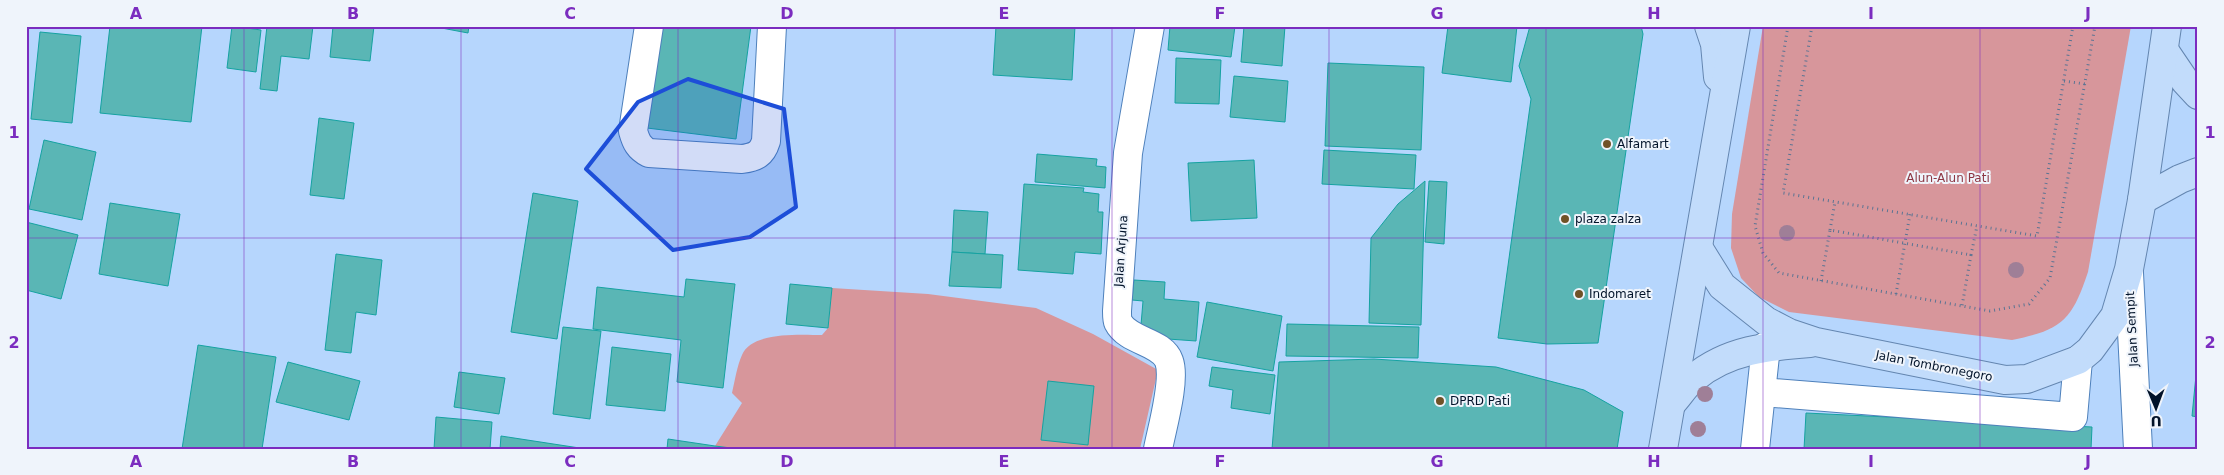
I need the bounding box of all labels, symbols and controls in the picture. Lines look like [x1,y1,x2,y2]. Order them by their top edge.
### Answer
text: A [130,4,143,23]
text: B [347,4,359,23]
text: C [564,4,576,23]
text: D [780,4,794,23]
text: E [999,4,1009,23]
text: F [1215,4,1225,23]
text: G [1430,4,1444,23]
text: H [1647,4,1661,23]
text: I [1868,4,1874,23]
text: J [2084,4,2091,23]
text: 1 [8,123,20,142]
text: 1 [2204,123,2216,142]
place label: Alfamart [1617,137,1669,151]
marker: Alfamart [1601,138,1613,150]
park label: Alun-Alun Pati [1906,171,1990,185]
place label: plaza zalza [1575,212,1641,226]
marker: plaza zalza [1559,213,1571,225]
street label: Jalan Arjuna [1111,215,1130,288]
place label: Indomaret [1589,287,1651,301]
marker: Indomaret [1573,288,1585,300]
street label: Jalan Sempit [2123,291,2141,368]
text: 2 [8,333,20,352]
text: 2 [2204,333,2216,352]
street label: Jalan Tombronegoro [1873,348,1994,384]
north arrow [2132,382,2182,432]
place label: DPRD Pati [1450,394,1510,408]
marker: DPRD Pati [1434,395,1446,407]
text: U [2150,413,2162,429]
text: A [130,452,143,471]
text: B [347,452,359,471]
text: C [564,452,576,471]
text: D [780,452,794,471]
text: E [999,452,1009,471]
text: F [1215,452,1225,471]
text: G [1430,452,1444,471]
text: H [1647,452,1661,471]
text: I [1868,452,1874,471]
text: J [2084,452,2091,471]

